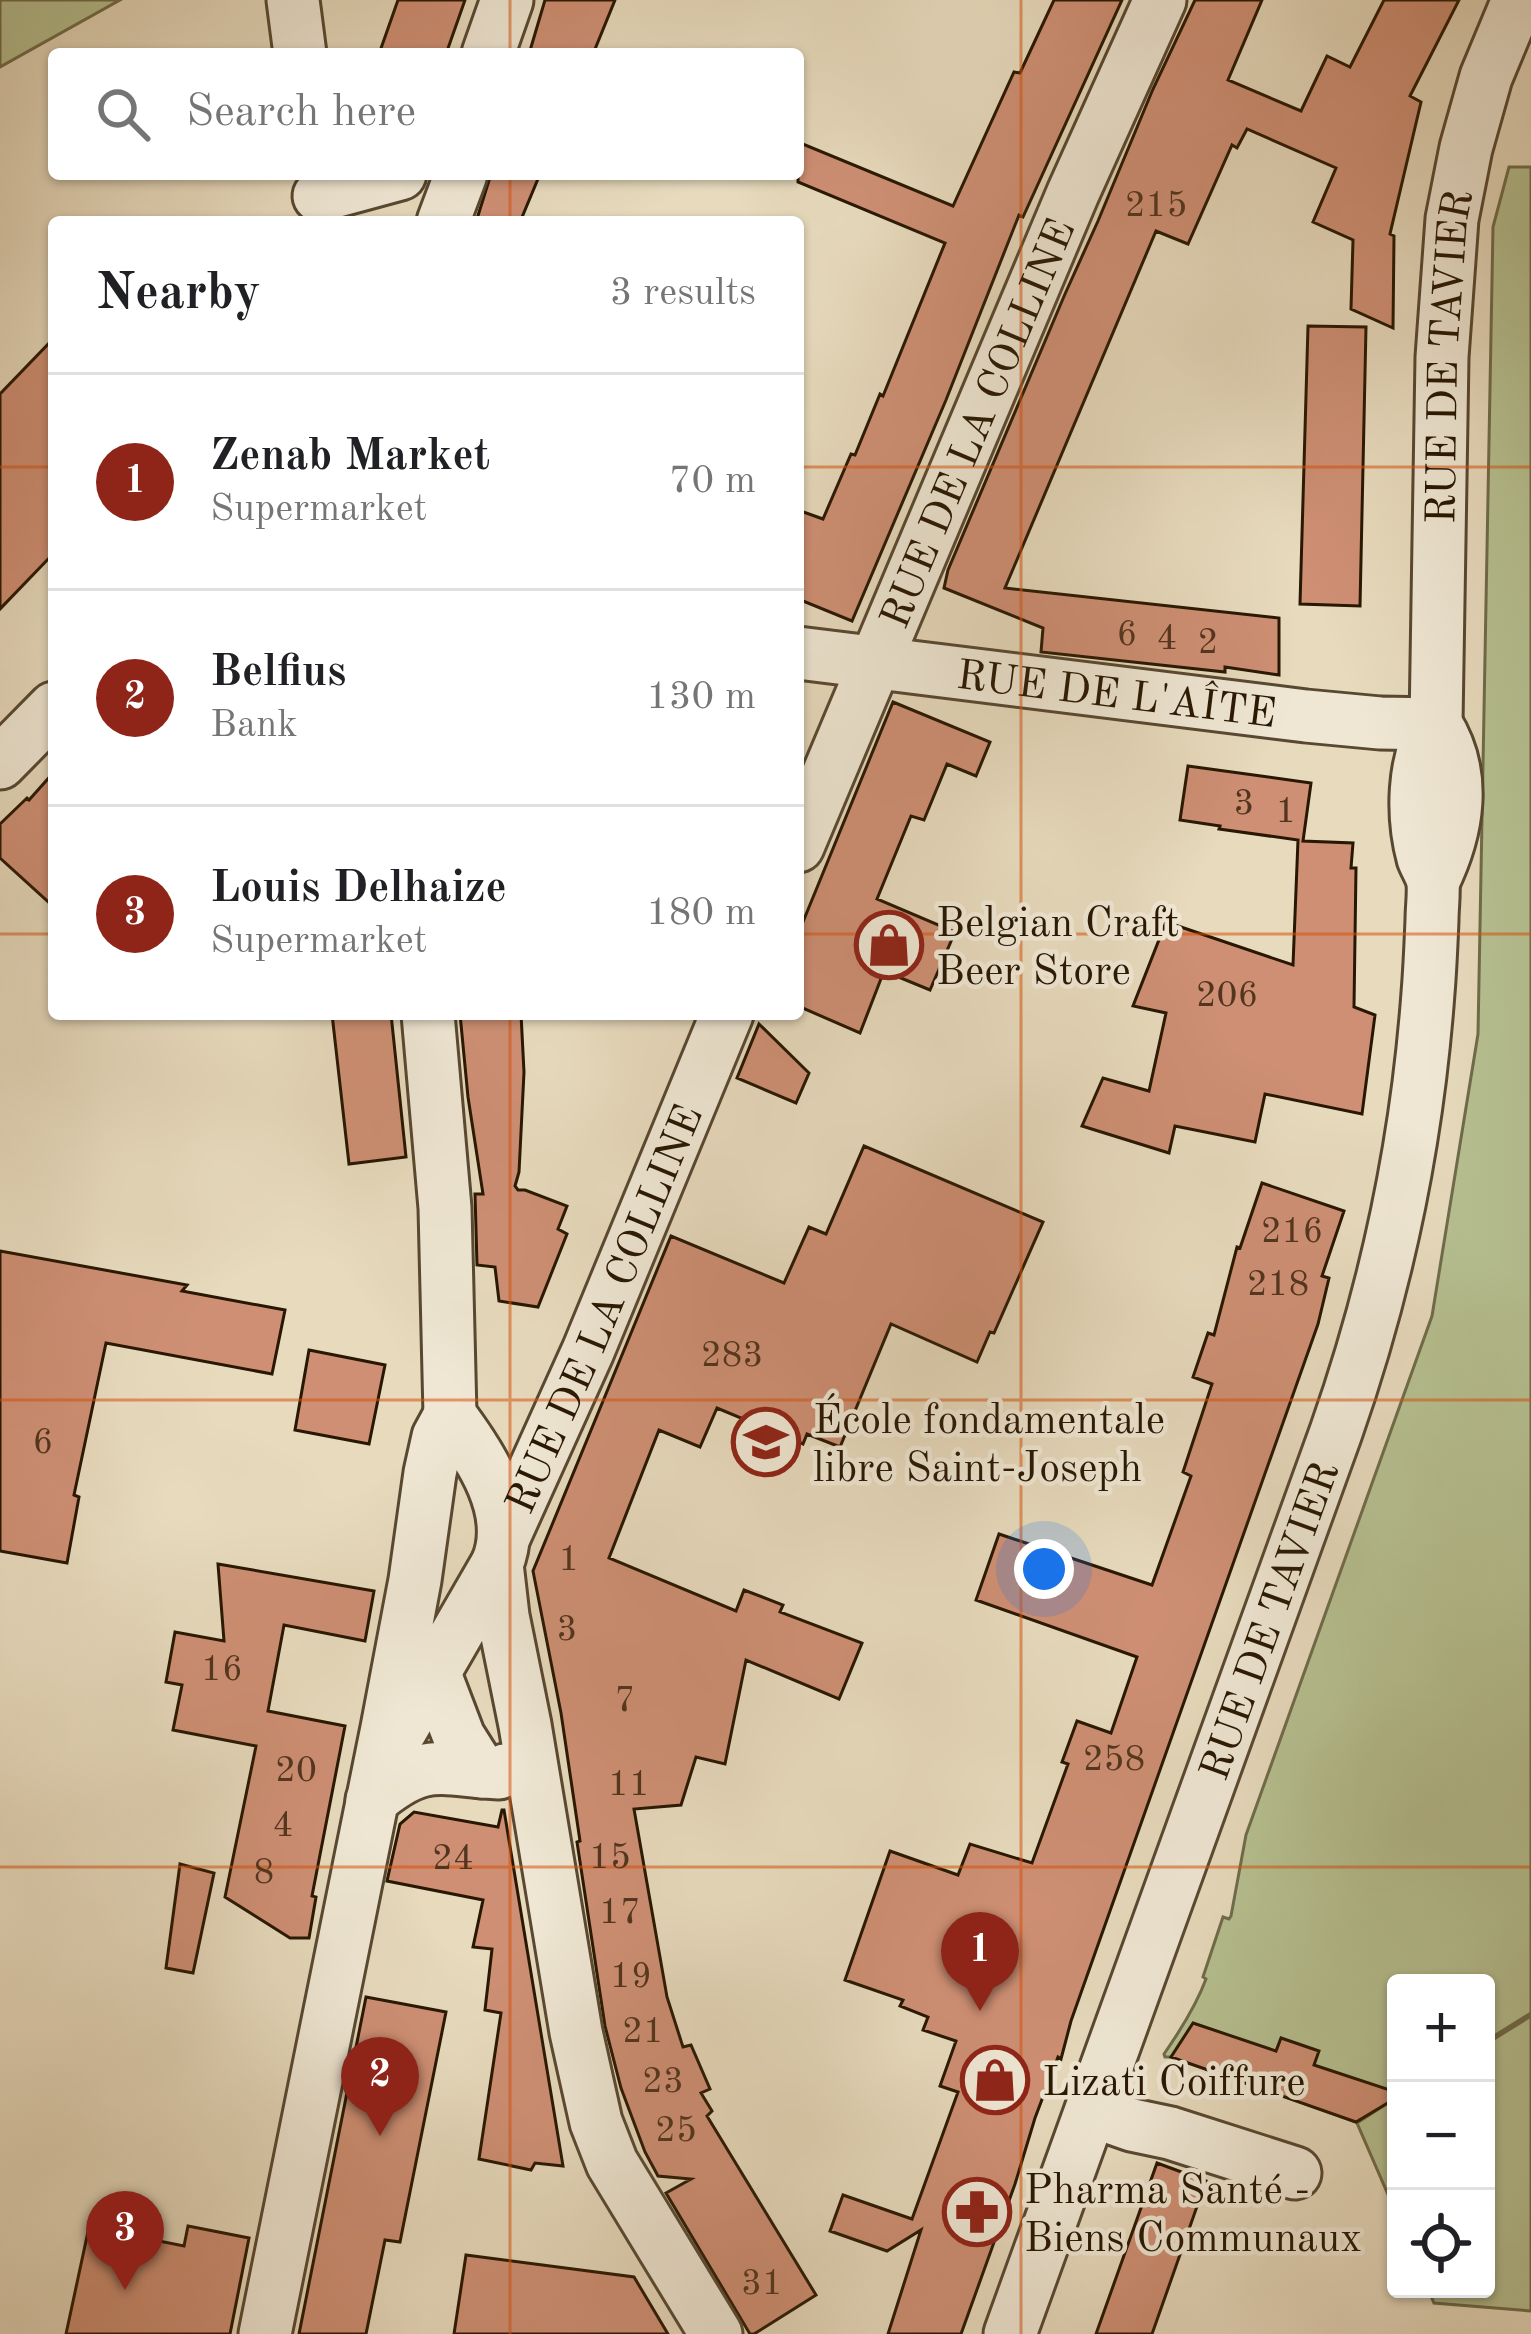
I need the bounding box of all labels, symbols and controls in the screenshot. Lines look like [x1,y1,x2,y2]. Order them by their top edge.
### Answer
search box [48,48,804,180]
icon: search [90,81,156,147]
text: Search here [186,91,416,136]
street label: RUE DE TAVIER [1422,186,1482,524]
house number: 215 [1125,189,1187,225]
street label: RUE DE LA COLLINE [875,214,1084,635]
text: Nearby [96,269,261,320]
text: 3 results [610,274,756,313]
text: Zenab Market [210,435,490,480]
text: 1 [124,462,146,501]
text: 70 m [669,462,756,501]
text: Supermarket [210,490,427,529]
house number: 6 [1117,618,1137,654]
house number: 4 [1157,622,1177,658]
house number: 2 [1198,626,1218,662]
text: Belfius [210,651,346,696]
street label: RUE DE L'AÎTE [954,656,1278,737]
text: 2 [124,678,146,717]
text: 130 m [646,678,756,717]
text: Bank [210,706,298,745]
house number: 3 [1234,787,1254,823]
house number: 1 [1276,795,1296,831]
text: Louis Delhaize [210,867,507,912]
text: 3 [124,894,146,933]
text: 180 m [646,894,756,933]
place label: Belgian Craft Beer Store [936,904,1180,994]
shop icon: Belgian Craft Beer Store [854,910,924,980]
text: Supermarket [210,922,427,961]
house number: 206 [1196,979,1258,1015]
street label: RUE DE LA COLLINE [501,1100,712,1521]
house number: 216 [1261,1215,1323,1251]
house number: 218 [1247,1268,1309,1304]
house number: 283 [701,1339,763,1375]
place label: École fondamentale libre Saint-Joseph [813,1393,1165,1491]
school or university icon: École fondamentale libre Saint-Joseph [731,1407,801,1477]
house number: 6 [33,1426,53,1462]
street label: RUE DE TAVIER [1195,1457,1349,1786]
your location [1014,1539,1074,1599]
house number: 1 [559,1543,579,1579]
house number: 3 [557,1613,577,1649]
house number: 16 [201,1653,243,1689]
house number: 7 [615,1684,635,1720]
house number: 258 [1083,1743,1145,1779]
house number: 20 [275,1754,317,1790]
house number: 11 [608,1768,650,1804]
house number: 4 [273,1809,293,1845]
house number: 15 [589,1841,631,1877]
house number: 24 [432,1842,474,1878]
house number: 8 [254,1856,274,1892]
house number: 17 [599,1896,641,1932]
pin: 1 [941,1912,1019,2011]
house number: 19 [610,1960,652,1996]
map controls [1387,1974,1495,2298]
button: + [1387,1974,1495,2082]
house number: 21 [622,2015,664,2051]
pin: 2 [341,2037,419,2136]
shop icon: Lizati Coiffure [960,2045,1030,2115]
place label: Lizati Coiffure [1042,2063,1306,2105]
house number: 23 [642,2065,684,2101]
button: − [1387,2082,1495,2190]
house number: 25 [655,2114,697,2150]
place label: Pharma Santé - Biens Communaux [1024,2171,1362,2261]
pharmacy icon: Pharma Santé - Biens Communaux [942,2177,1012,2247]
button: locate [1387,2190,1495,2298]
pin: 3 [86,2191,164,2290]
house number: 31 [741,2267,783,2303]

